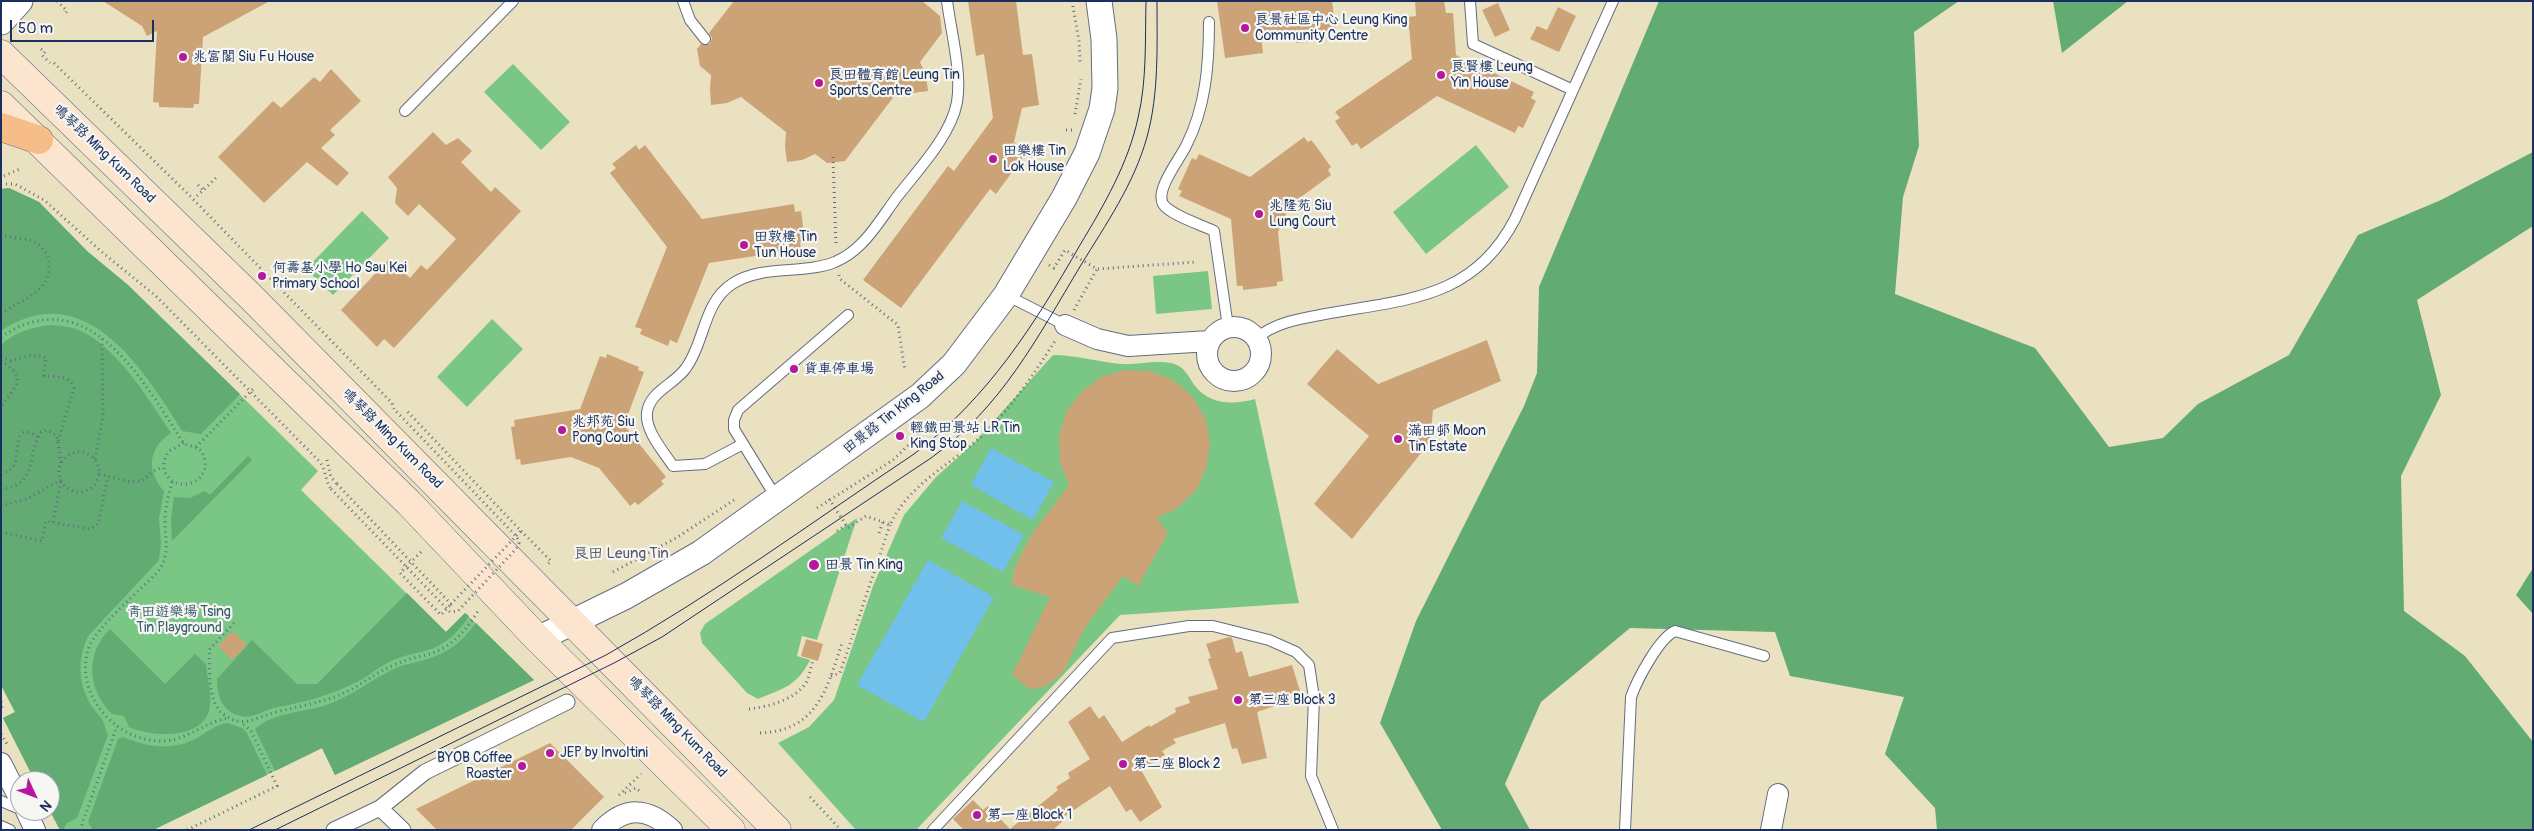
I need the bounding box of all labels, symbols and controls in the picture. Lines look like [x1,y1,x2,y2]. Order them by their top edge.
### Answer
scale bar [12,10,156,42]
place label: 良景社區中心 Leung King Community Centre [1255,12,1408,44]
text: 50 m [18,19,53,38]
marker: 良景社區中心 Leung King Community Centre [1239,22,1251,34]
place label: 兆富閣 Siu Fu House [193,49,314,65]
marker: 兆富閣 Siu Fu House [177,51,189,63]
place label: 良賢樓 Leung Yin House [1451,59,1533,92]
place label: 良田體育館 Leung Tin Sports Centre [829,67,960,100]
marker: 良賢樓 Leung Yin House [1435,69,1447,81]
marker: 良田體育館 Leung Tin Sports Centre [813,77,825,89]
street label: 鳴琴路 Ming Kum Road [50,101,158,207]
place label: 田樂樓 Tin Lok House [1003,143,1066,176]
marker: 田樂樓 Tin Lok House [987,153,999,165]
place label: 兆隆苑 Siu Lung Court [1269,198,1336,230]
marker: 兆隆苑 Siu Lung Court [1253,208,1265,220]
place label: 田敦樓 Tin Tun House [754,229,817,262]
marker: 田敦樓 Tin Tun House [738,239,750,251]
place label: 何壽基小學 Ho Sau Kei Primary School [272,260,407,292]
marker: 何壽基小學 Ho Sau Kei Primary School [256,270,268,282]
place label: 貨車停車場 [804,361,874,377]
marker: 貨車停車場 [788,363,800,375]
street label: 田景路 Tin King Road [840,368,948,458]
street label: 鳴琴路 Ming Kum Road [338,385,446,493]
place label: 兆邦苑 Siu Pong Court [572,414,639,447]
place label: 輕鐵田景站 LR Tin King Stop [910,420,1020,452]
place label: 滿田邨 Moon Tin Estate [1408,423,1486,456]
marker: 兆邦苑 Siu Pong Court [556,424,568,436]
marker: 輕鐵田景站 LR Tin King Stop [894,430,906,442]
marker: 滿田邨 Moon Tin Estate [1392,433,1404,445]
district label: 良田 Leung Tin [573,545,669,563]
place label: 田景 Tin King [825,557,903,573]
marker: 田景 Tin King [807,558,821,572]
park label: 青田遊樂場 Tsing Tin Playground [127,604,231,636]
street label: 鳴琴路 Ming Kum Road [624,673,730,781]
place label: 第三座 Block 3 [1248,692,1336,708]
marker: 第三座 Block 3 [1232,694,1244,706]
place label: JEP by Involtini [560,745,648,761]
marker: JEP by Involtini [544,747,556,759]
place label: BYOB Coffee Roaster [437,750,512,782]
place label: 第二座 Block 2 [1133,756,1221,772]
marker: 第二座 Block 2 [1117,758,1129,770]
marker: BYOB Coffee Roaster [516,760,528,772]
north arrow [10,771,60,821]
text: N [36,797,55,815]
place label: 第一座 Block 1 [987,807,1072,823]
marker: 第一座 Block 1 [971,809,983,821]

